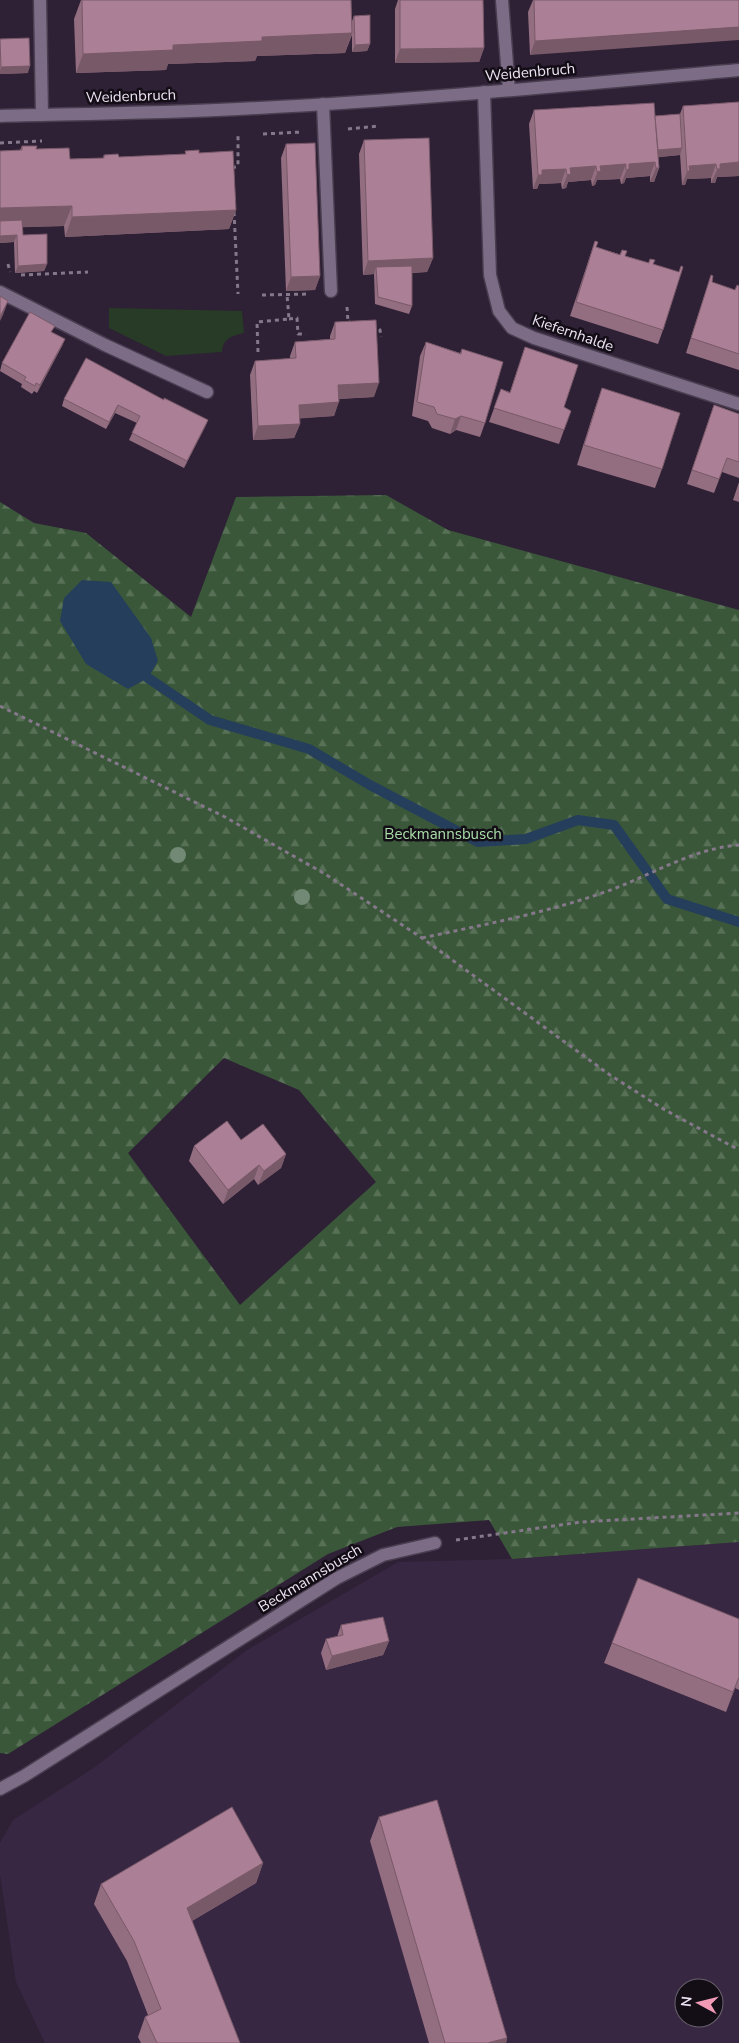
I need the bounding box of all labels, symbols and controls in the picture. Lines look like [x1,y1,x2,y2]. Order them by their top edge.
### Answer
street label: Weidenbruch [484,58,576,86]
street label: Weidenbruch [86,84,176,108]
street label: Kiefernhalde [530,310,616,356]
park label: Beckmannsbusch [384,824,502,844]
street label: Beckmannsbusch [255,1539,365,1617]
north arrow [674,1978,724,2028]
text: N [677,1995,697,2008]

